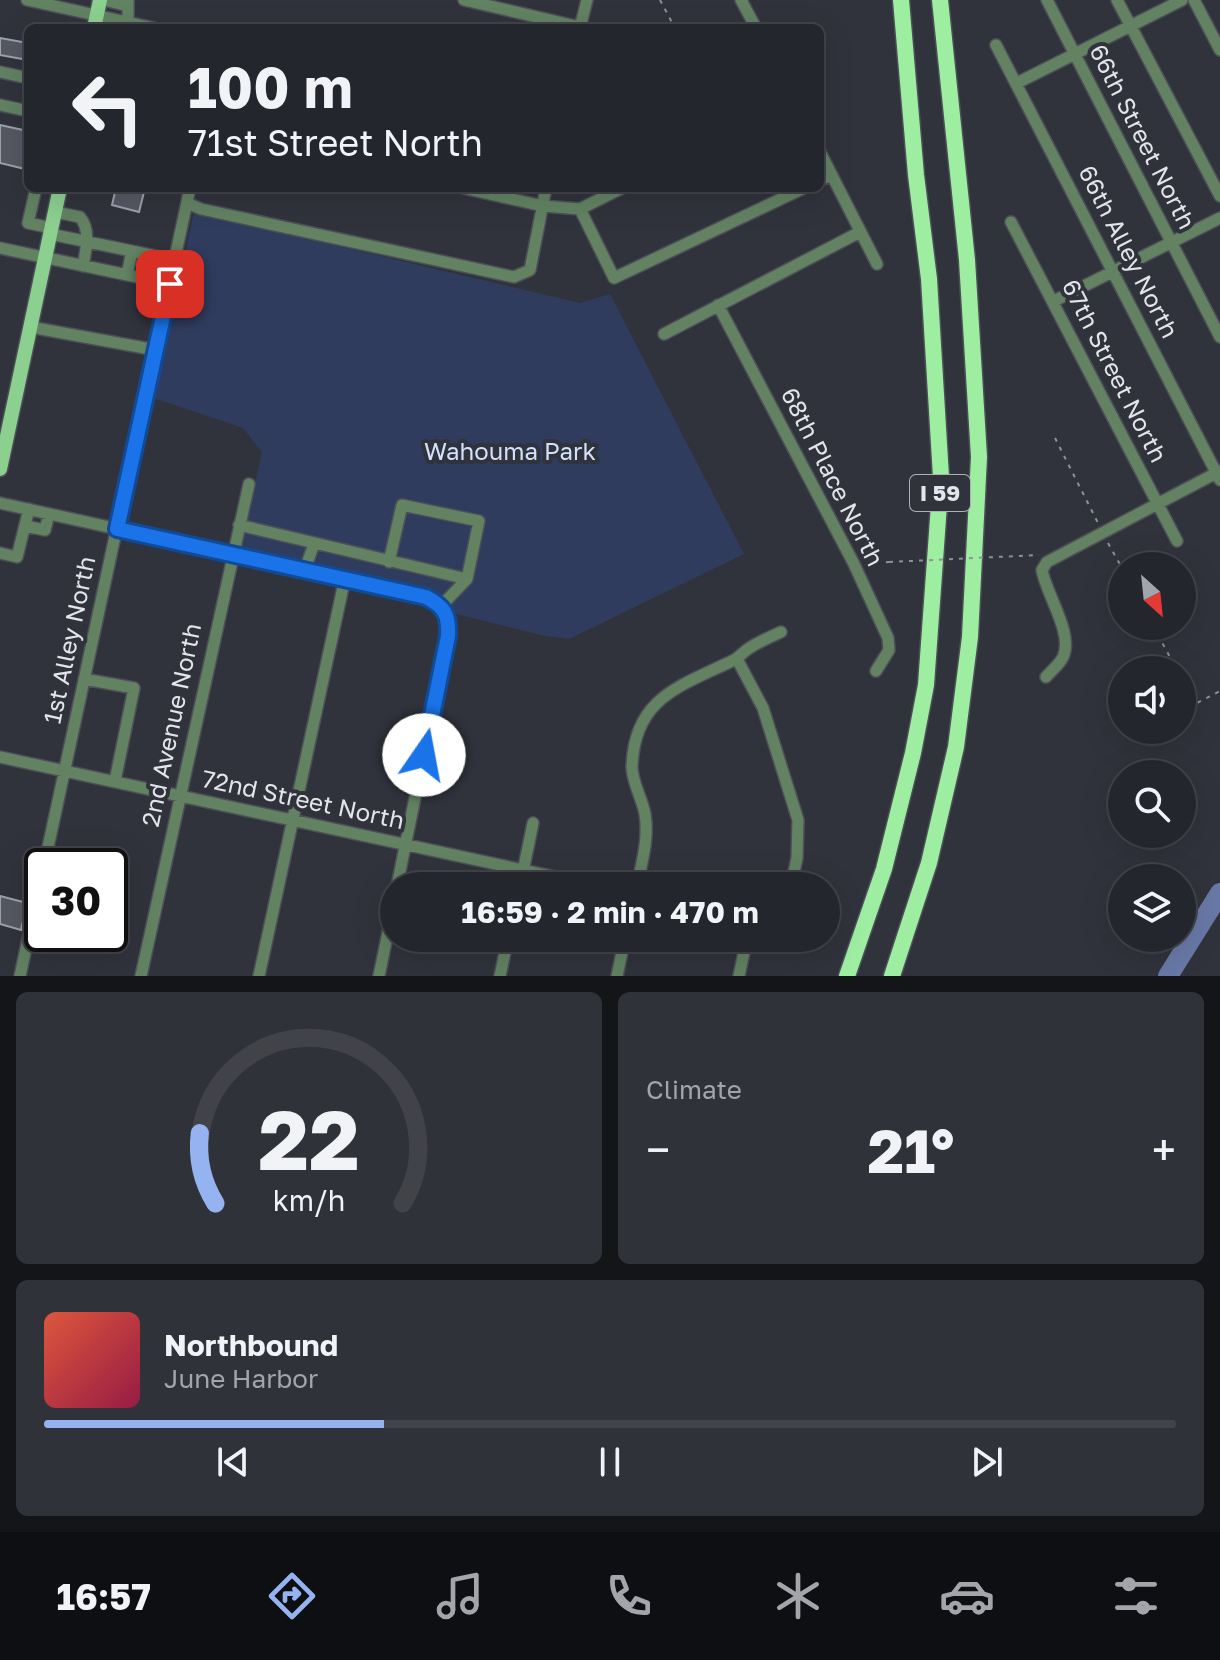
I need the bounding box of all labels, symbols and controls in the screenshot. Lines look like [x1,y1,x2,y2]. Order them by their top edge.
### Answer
street label: 66th Street North [1084,39,1202,233]
text: 100 m [188,53,353,120]
icon: left [56,56,160,160]
text: 71st Street North [188,121,483,164]
street label: 66th Alley North [1073,160,1185,342]
pin [136,250,204,318]
icon: arrive [148,262,192,306]
street label: 67th Street North [1057,274,1174,467]
street label: 68th Place North [776,382,891,570]
park label: Wahouma Park [424,436,596,465]
road number: I 59 [910,475,970,511]
north arrow [1108,552,1196,640]
map controls [1108,552,1196,952]
street label: 1st Alley North [37,553,100,726]
street label: 2nd Avenue North [135,620,206,829]
button: sound [1108,656,1196,744]
position arrow [382,713,466,797]
button: search [1108,760,1196,848]
street label: 72nd Street North [200,763,407,834]
speed limit sign: 30 [24,848,128,952]
button: layers [1108,864,1196,952]
text: 16:59 · 2 min · 470 m [461,894,759,930]
text: Climate [646,1074,742,1105]
text: 22 [258,1088,360,1188]
text: 21° [868,1114,954,1186]
text: − [646,1123,670,1176]
text: + [1152,1123,1176,1176]
text: km/h [273,1183,345,1217]
text: Northbound [164,1327,338,1363]
text: June Harbor [164,1363,318,1394]
icon: previous [211,1440,255,1484]
icon: pause [588,1440,632,1484]
icon: next [965,1440,1009,1484]
icon: directions [264,1568,320,1624]
icon: music [432,1568,488,1624]
icon: phone [601,1568,657,1624]
icon: climate [770,1568,826,1624]
icon: car [939,1568,995,1624]
icon: filters [1108,1568,1164,1624]
text: 16:57 [56,1575,151,1618]

